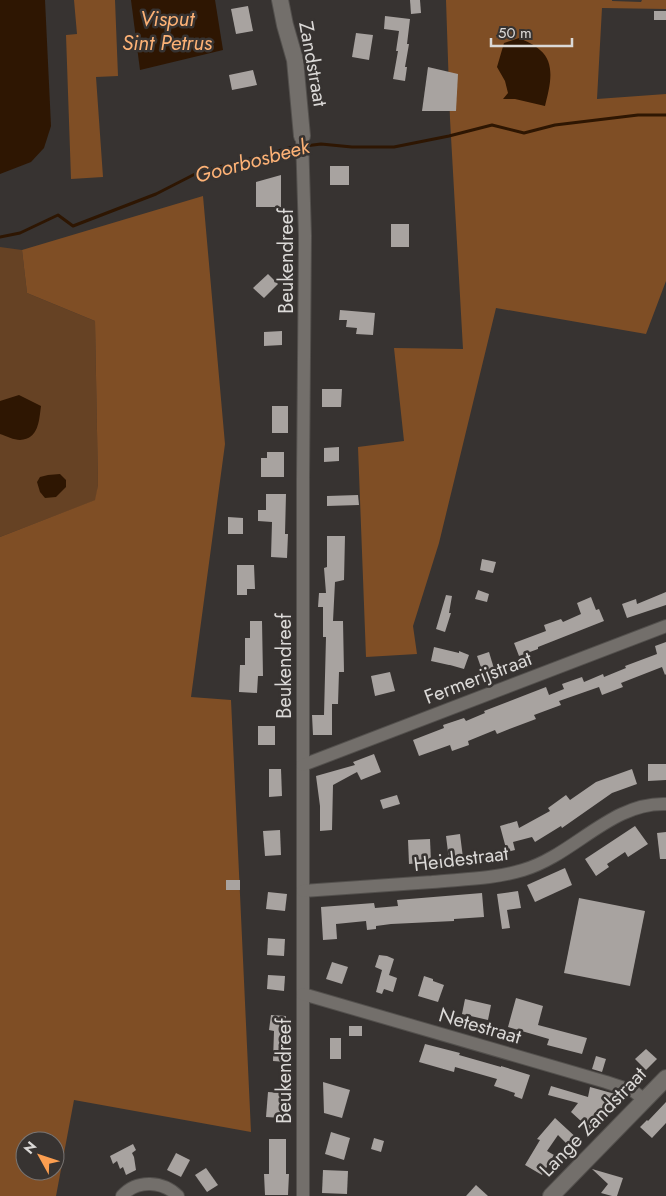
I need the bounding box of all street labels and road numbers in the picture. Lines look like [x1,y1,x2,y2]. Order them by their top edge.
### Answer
street label: Zandstraat [291,19,335,109]
street label: Beukendreef [272,207,301,314]
street label: Beukendreef [270,612,299,719]
street label: Fermerijstraat [420,644,536,712]
street label: Heidestraat [412,839,510,879]
street label: Netestraat [435,1000,525,1052]
street label: Beukendreef [270,1017,299,1124]
street label: Lange Zandstraat [533,1060,653,1184]

